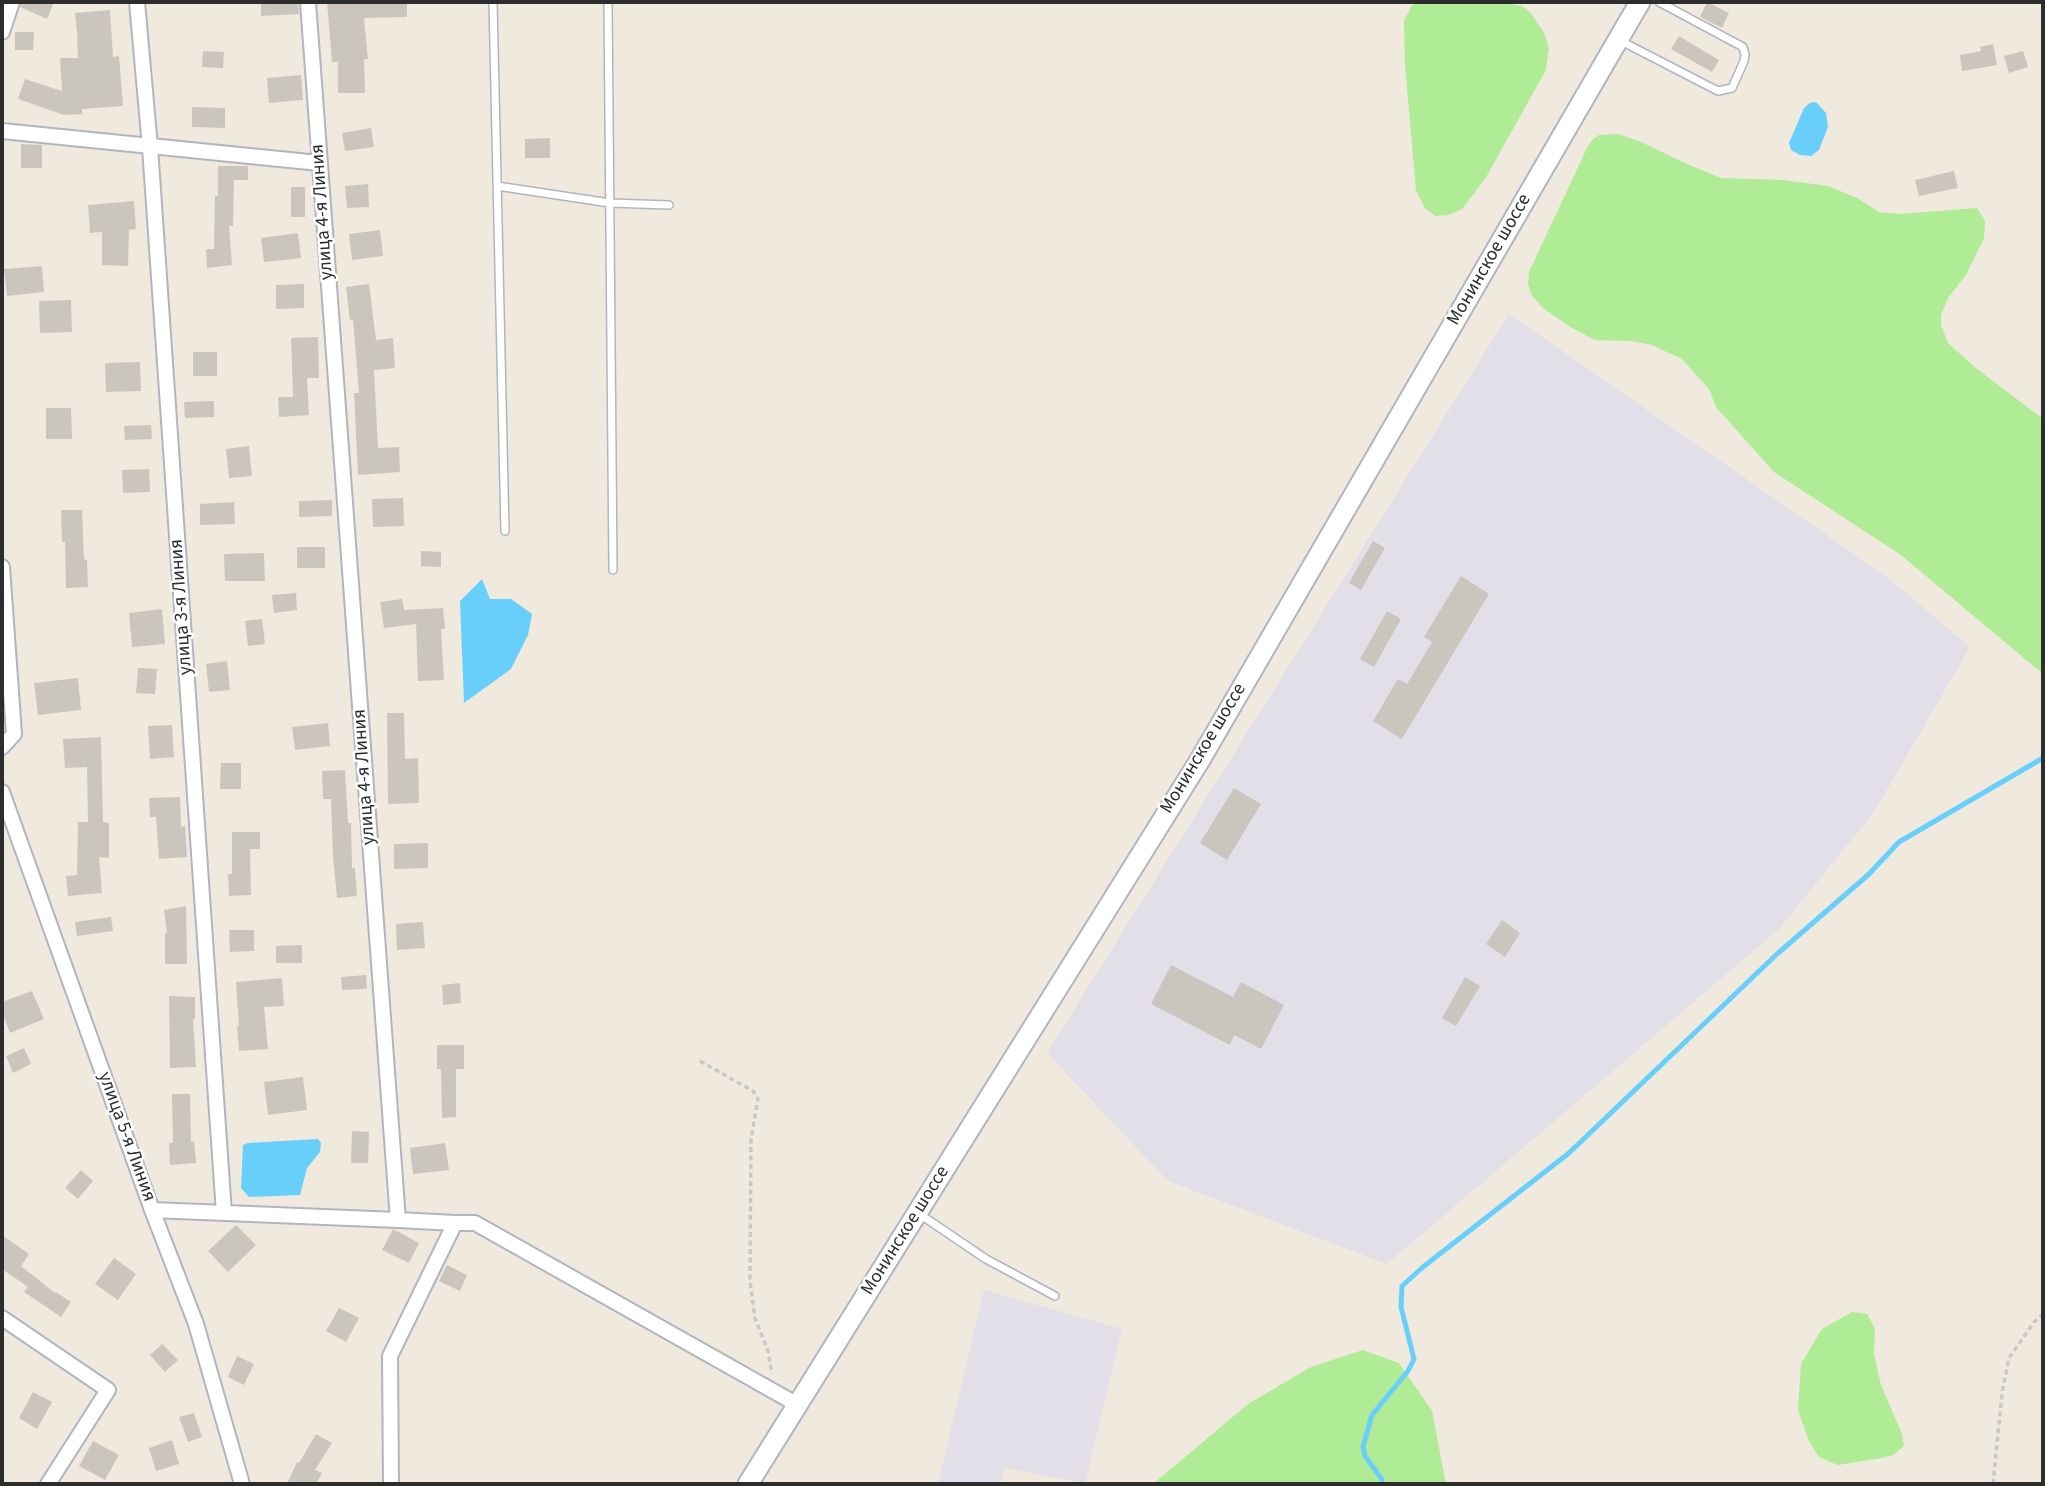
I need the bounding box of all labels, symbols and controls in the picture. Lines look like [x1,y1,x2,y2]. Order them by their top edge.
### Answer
street label: улица 4-я Линия [307,143,339,281]
street label: Монинское шоссе [1443,190,1537,330]
street label: улица 3-я Линия [166,538,198,676]
street label: Монинское шоссе [1156,680,1252,818]
street label: улица 4-я Линия [349,708,381,846]
street label: улица 5-я Линия [92,1069,160,1205]
street label: Монинское шоссе [857,1162,955,1300]

